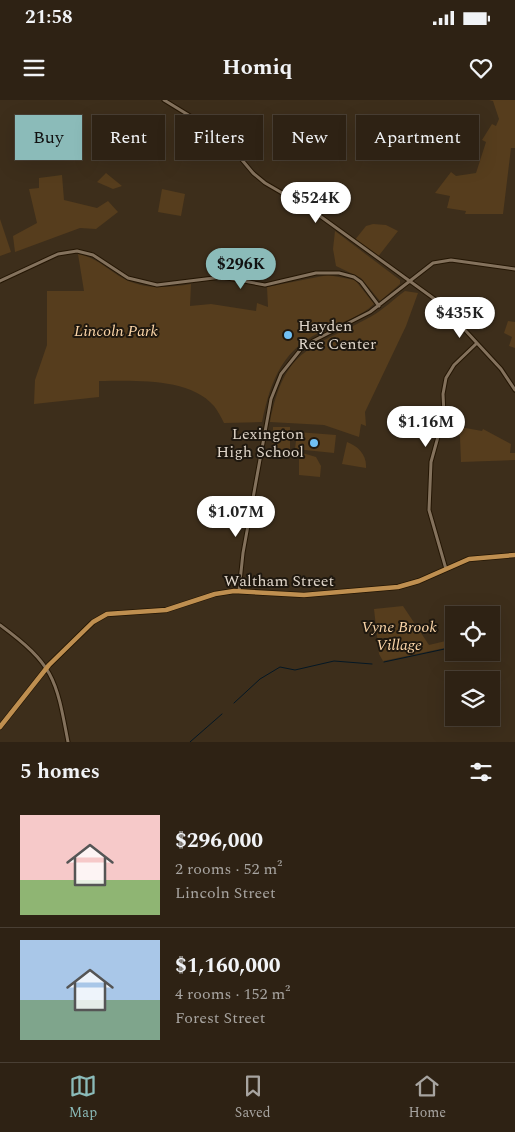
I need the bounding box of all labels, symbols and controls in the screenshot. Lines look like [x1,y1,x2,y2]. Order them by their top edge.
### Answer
text: 21:58 [25,3,73,32]
text: Homiq [222,51,293,84]
icon: menu [20,54,48,82]
icon: heart [467,54,495,82]
chip: Buy [15,115,82,160]
chip: Rent [92,115,165,160]
chip: Filters [175,115,263,160]
chip: New [273,115,346,160]
chip: Apartment [356,115,479,160]
pin: $524K [281,182,351,224]
text: $524K [292,186,340,210]
pin: $296K [206,248,276,290]
text: $296K [217,252,265,276]
pin: $435K [425,296,495,339]
text: $435K [436,301,484,325]
place label: Hayden Rec Center [298,314,376,356]
park label: Lincoln Park [74,319,159,343]
marker: Hayden Rec Center [282,329,294,341]
pin: $1.16M [385,406,467,448]
text: $1.16M [398,410,454,434]
place label: Lexington High School [216,422,304,464]
marker: Lexington High School [308,437,320,449]
pin: $1.07M [195,496,277,538]
text: $1.07M [208,500,264,524]
street label: Waltham Street [224,569,334,593]
map controls [445,606,500,726]
button: locate [445,606,500,661]
park label: Vyne Brook Village [361,615,437,657]
button: layers [445,671,500,726]
text: 5 homes [20,756,100,788]
icon: filters [467,758,495,786]
text: $296,000 [175,825,263,857]
icon: home [60,835,120,895]
text: 2 rooms · 52 m² [175,857,282,881]
text: Lincoln Street [175,881,276,905]
text: $1,160,000 [175,950,281,982]
icon: home [60,960,120,1020]
text: 4 rooms · 152 m² [175,982,290,1006]
text: Forest Street [175,1006,265,1030]
tab: Map [69,1072,97,1123]
tab: Saved [235,1072,271,1123]
tab: Home [408,1072,446,1123]

